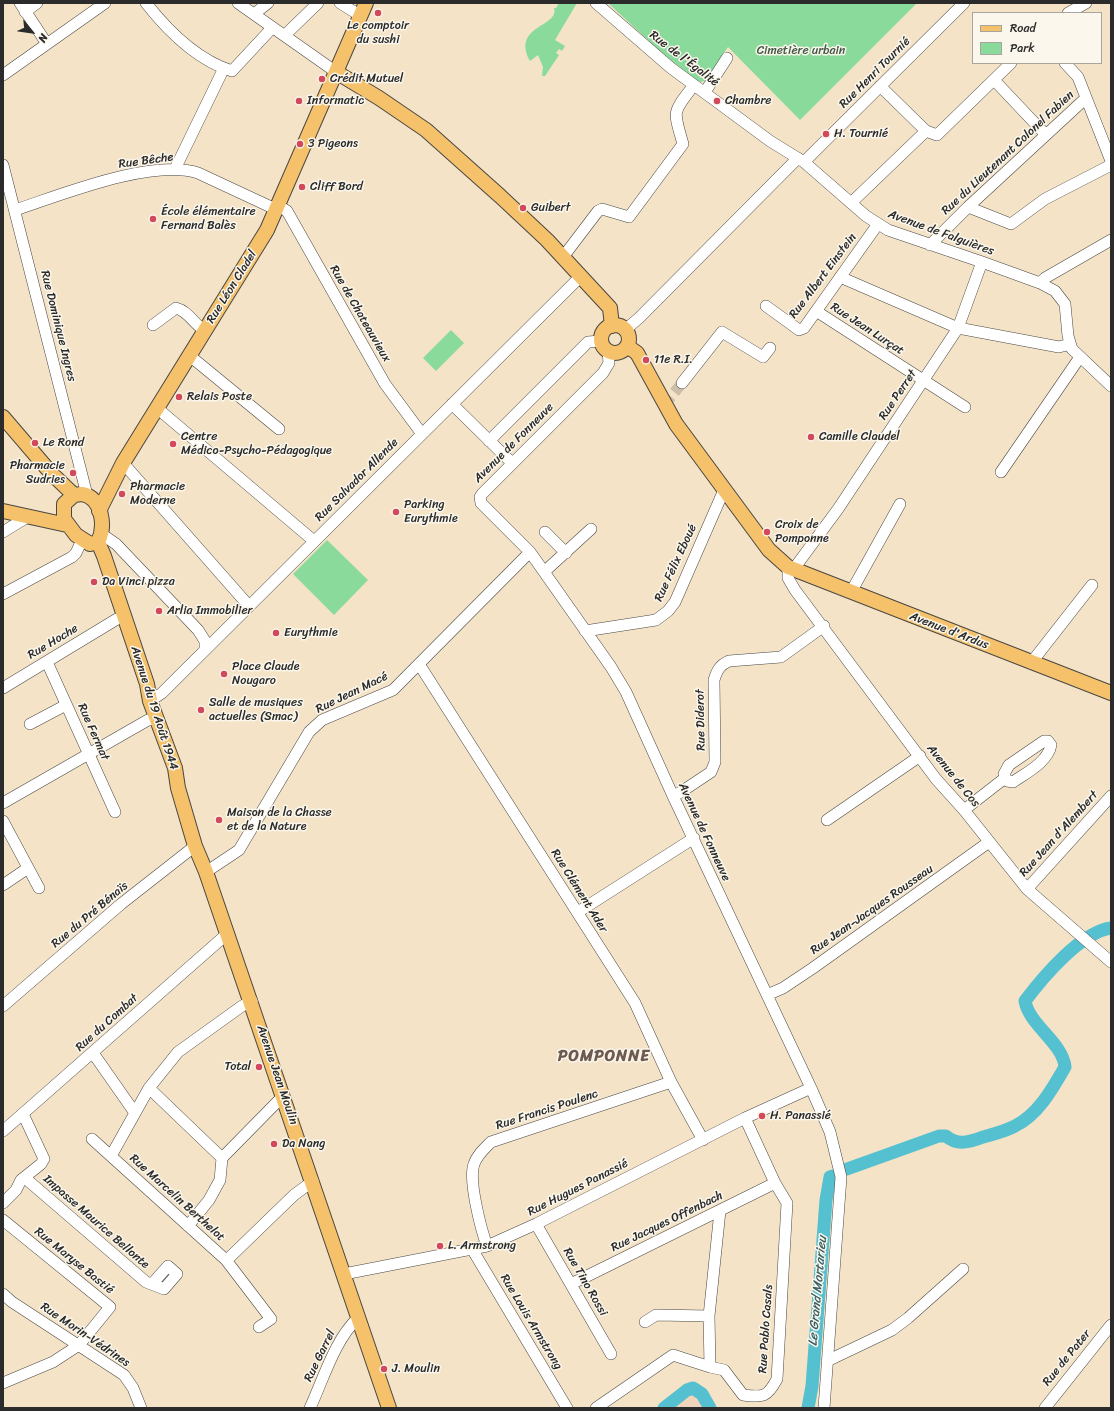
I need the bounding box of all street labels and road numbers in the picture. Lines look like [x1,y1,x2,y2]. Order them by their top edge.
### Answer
street label: Rue de l'Égalité [646,28,722,90]
street label: Rue Henri Tournié [837,35,913,111]
street label: Rue du Lieutenant Colonel Fabien [939,88,1077,218]
street label: Rue Bêche [118,150,174,172]
street label: Avenue de Falguières [886,207,996,259]
street label: Rue Albert Einstein [786,231,860,321]
street label: Rue Léon Cladel [204,248,260,326]
street label: Rue de Chateauvieux [326,263,394,365]
street label: Rue Dominique Ingres [37,269,79,383]
street label: Rue Jean Lurçat [828,300,906,358]
street label: Rue Perret [876,367,920,423]
street label: Avenue de Fonneuve [471,400,557,486]
street label: Rue Salvador Allende [312,435,402,525]
street label: Rue Félix Eboué [652,522,700,604]
street label: Avenue d'Ardus [908,609,990,653]
street label: Rue Hoche [25,621,81,663]
street label: Avenue du 19 Août 1944 [127,644,181,772]
street label: Rue Jean Macé [314,669,390,717]
street label: Rue Diderot [693,689,709,751]
street label: Rue Fermat [74,701,112,763]
street label: Avenue de Cos [923,742,983,810]
street label: Avenue de Fonneuve [675,780,733,884]
street label: Rue Jean d'Alembert [1017,788,1101,880]
street label: Rue Clément Ader [548,847,610,935]
street label: Rue Jean-Jacques Rousseau [808,862,936,958]
street label: Rue du Pré Bénaïs [49,879,131,951]
street label: Rue du Combat [73,991,141,1055]
street label: Avenue Jean Moulin [253,1023,301,1127]
street label: Rue Francis Poulenc [494,1087,600,1133]
street label: Rue Marcelin Berthelot [126,1151,228,1245]
street label: Rue Hugues Panassié [525,1156,631,1220]
street label: Impasse Maurice Bellonte [40,1172,152,1272]
street label: Rue Jacques Offenbach [609,1189,725,1255]
street label: Rue Maryse Bastié [31,1225,117,1297]
street label: Rue Tino Rossi [560,1245,610,1319]
street label: Rue Louis Armstrong [497,1272,565,1372]
street label: Rue Pablo Casals [756,1284,776,1374]
street label: Rue Morin-Védrines [38,1300,132,1370]
street label: Rue de Pater [1040,1327,1094,1389]
street label: Rue Garrel [301,1328,339,1384]

